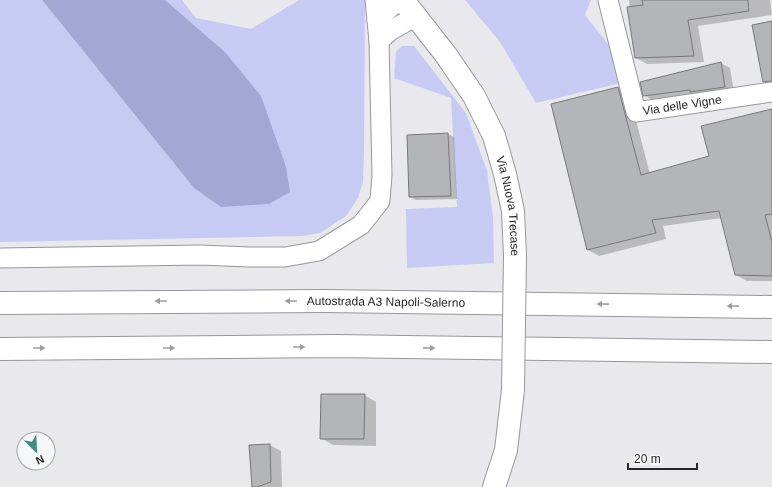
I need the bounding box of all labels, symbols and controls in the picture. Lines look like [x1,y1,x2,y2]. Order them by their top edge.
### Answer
street label: Via delle Vigne [642,92,723,118]
street label: Via Nuova Trecase [493,154,522,257]
street label: Autostrada A3 Napoli-Salerno [307,294,466,310]
one-way arrow [155,298,167,305]
one-way arrow [284,298,297,304]
one-way arrow [597,301,609,308]
one-way arrow [727,303,739,310]
one-way arrow [293,344,306,350]
one-way arrow [33,345,45,352]
one-way arrow [163,345,176,351]
one-way arrow [423,345,436,351]
north arrow [16,431,56,471]
scale bar [628,445,697,471]
text: 20 m [634,452,661,466]
text: N [34,453,46,467]

